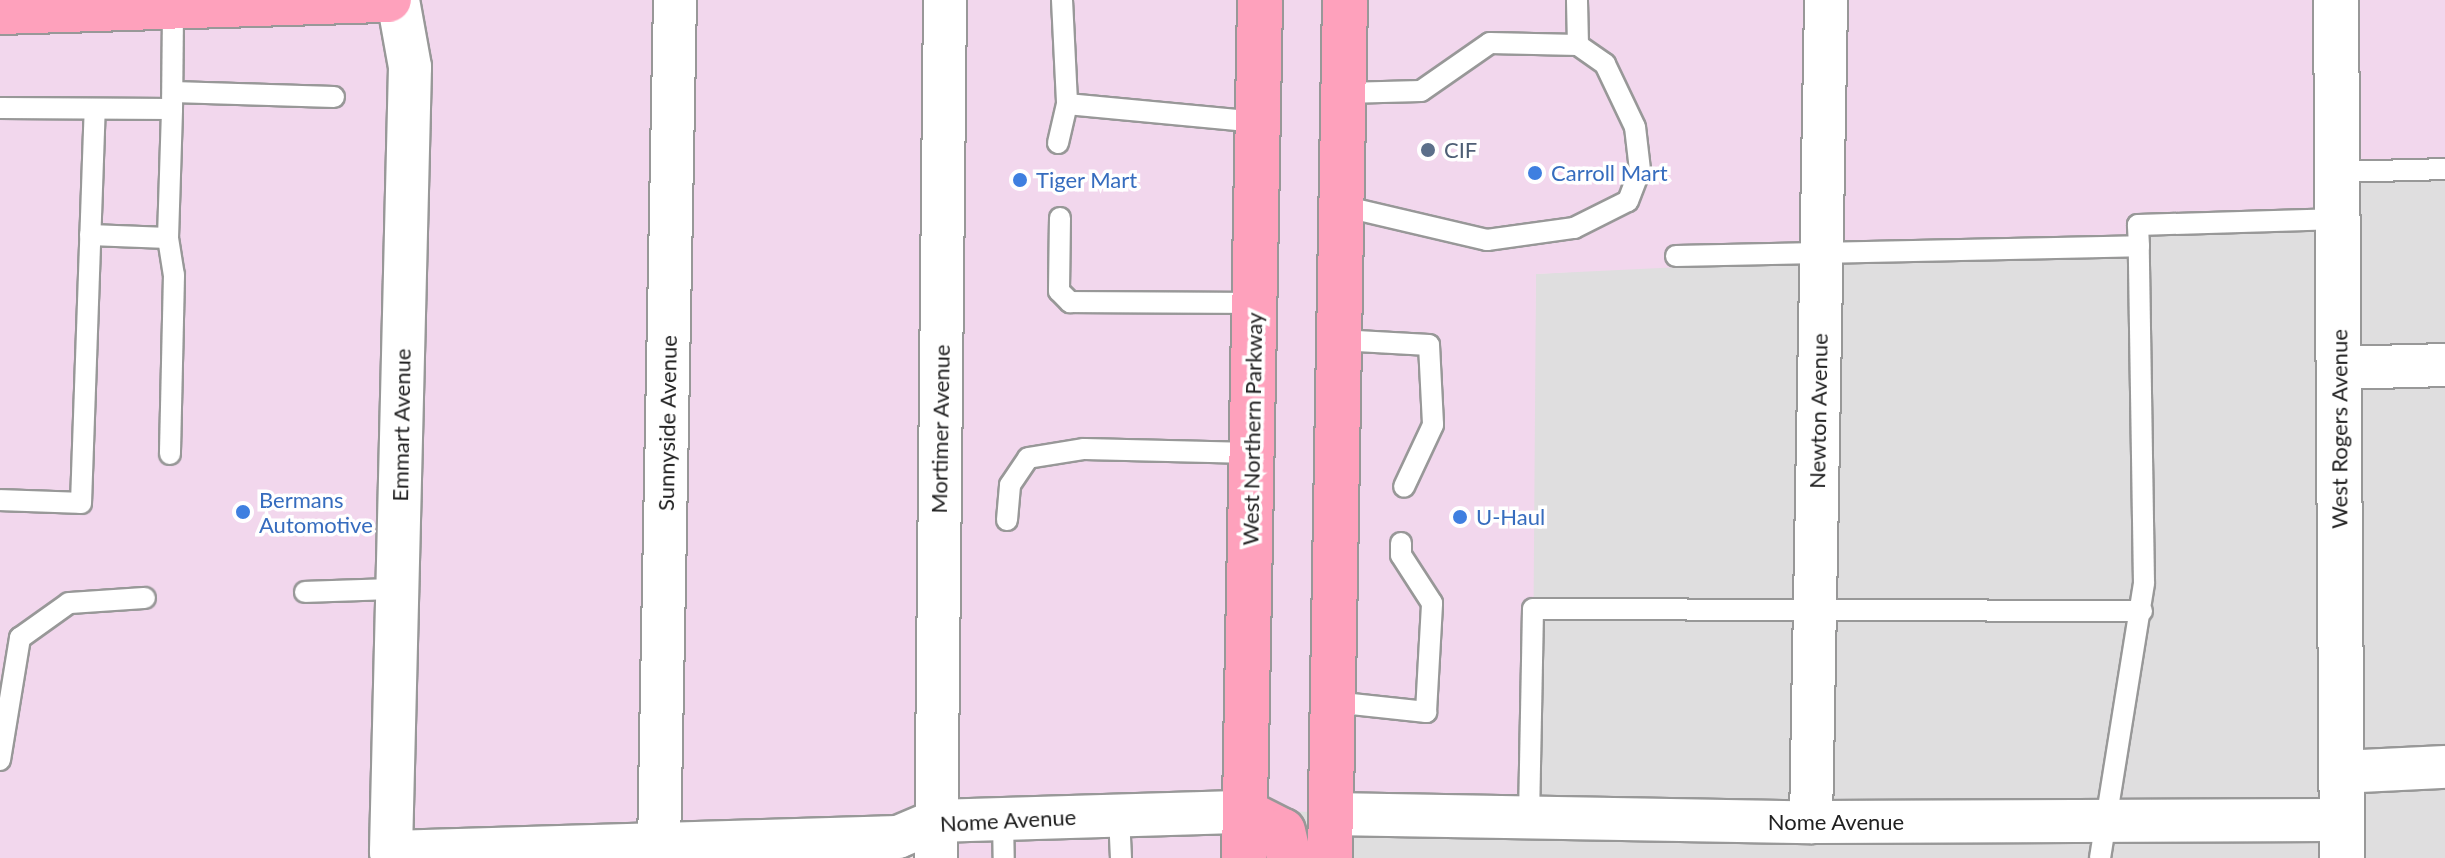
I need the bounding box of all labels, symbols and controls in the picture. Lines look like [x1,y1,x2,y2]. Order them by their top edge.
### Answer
place label: CIF [1444,137,1477,163]
marker: CIF [1419,141,1437,159]
place label: Carroll Mart [1551,160,1668,186]
marker: Carroll Mart [1526,164,1544,182]
place label: Tiger Mart [1036,167,1138,193]
marker: Tiger Mart [1011,171,1029,189]
street label: West Northern Parkway [1237,312,1267,546]
street label: West Rogers Avenue [2326,329,2352,529]
street label: Newton Avenue [1803,333,1833,489]
street label: Sunnyside Avenue [652,334,682,512]
street label: Mortimer Avenue [925,344,955,514]
street label: Emmart Avenue [386,348,416,502]
place label: Bermans Automotive [259,486,373,538]
marker: Bermans Automotive [234,503,252,521]
place label: U-Haul [1476,504,1545,530]
marker: U-Haul [1451,508,1469,526]
street label: Nome Avenue [939,803,1077,837]
street label: Nome Avenue [1767,809,1905,835]

